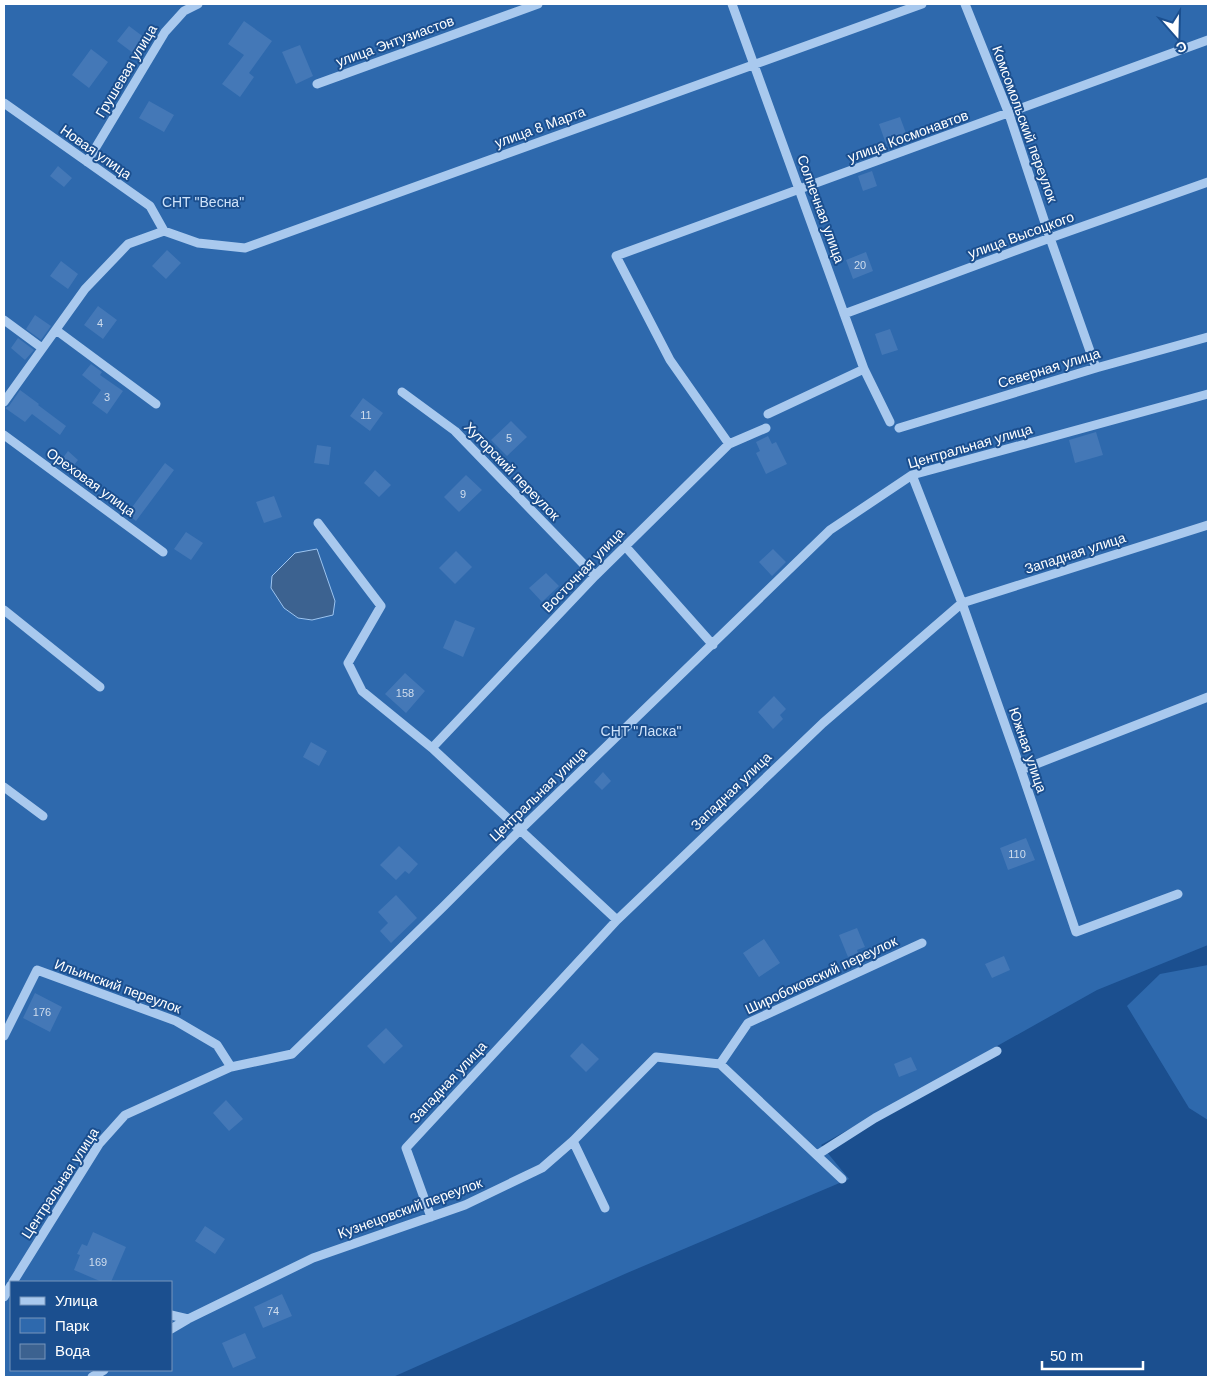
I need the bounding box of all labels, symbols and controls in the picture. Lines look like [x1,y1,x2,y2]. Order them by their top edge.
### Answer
north arrow [1152,10,1202,60]
street label: улица Энтузиастов [334,12,456,70]
street label: Грушевая улица [92,21,160,120]
text: С [1174,38,1189,56]
street label: Комсомольский переулок [989,44,1061,205]
street label: улица 8 Марта [493,103,588,151]
street label: улица Космонавтов [846,107,970,165]
street label: Новая улица [57,122,135,182]
street label: Солнечная улица [794,153,848,265]
park label: СНТ "Весна" [162,194,244,210]
street label: улица Высоцкого [966,208,1076,262]
house number: 20 [854,259,866,271]
house number: 4 [97,317,103,329]
street label: Северная улица [996,345,1102,391]
house number: 3 [104,391,110,403]
house number: 11 [360,409,372,421]
street label: Хуторский переулок [461,419,564,524]
street label: Центральная улица [906,421,1034,471]
house number: 5 [506,432,512,444]
street label: Ореховая улица [43,444,139,520]
house number: 9 [460,488,466,500]
street label: Восточная улица [539,525,627,615]
street label: Западная улица [1022,529,1128,577]
house number: 158 [396,687,414,699]
street label: Южная улица [1006,705,1050,795]
park label: СНТ "Ласка" [601,723,681,739]
street label: Центральная улица [486,743,590,844]
street label: Западная улица [688,749,775,833]
house number: 110 [1008,848,1026,860]
street label: Широбоковский переулок [743,932,900,1017]
street label: Ильинский переулок [53,956,184,1017]
house number: 176 [33,1006,51,1018]
street label: Западная улица [406,1038,490,1126]
street label: Центральная улица [18,1124,102,1241]
street label: Кузнецовский переулок [336,1174,485,1242]
house number: 169 [89,1256,107,1268]
legend [10,1281,172,1371]
text: Улица [55,1292,98,1309]
house number: 74 [267,1305,279,1317]
text: Парк [55,1317,89,1334]
scale bar [1042,1338,1143,1370]
text: Вода [55,1342,91,1359]
text: 50 m [1050,1347,1083,1364]

